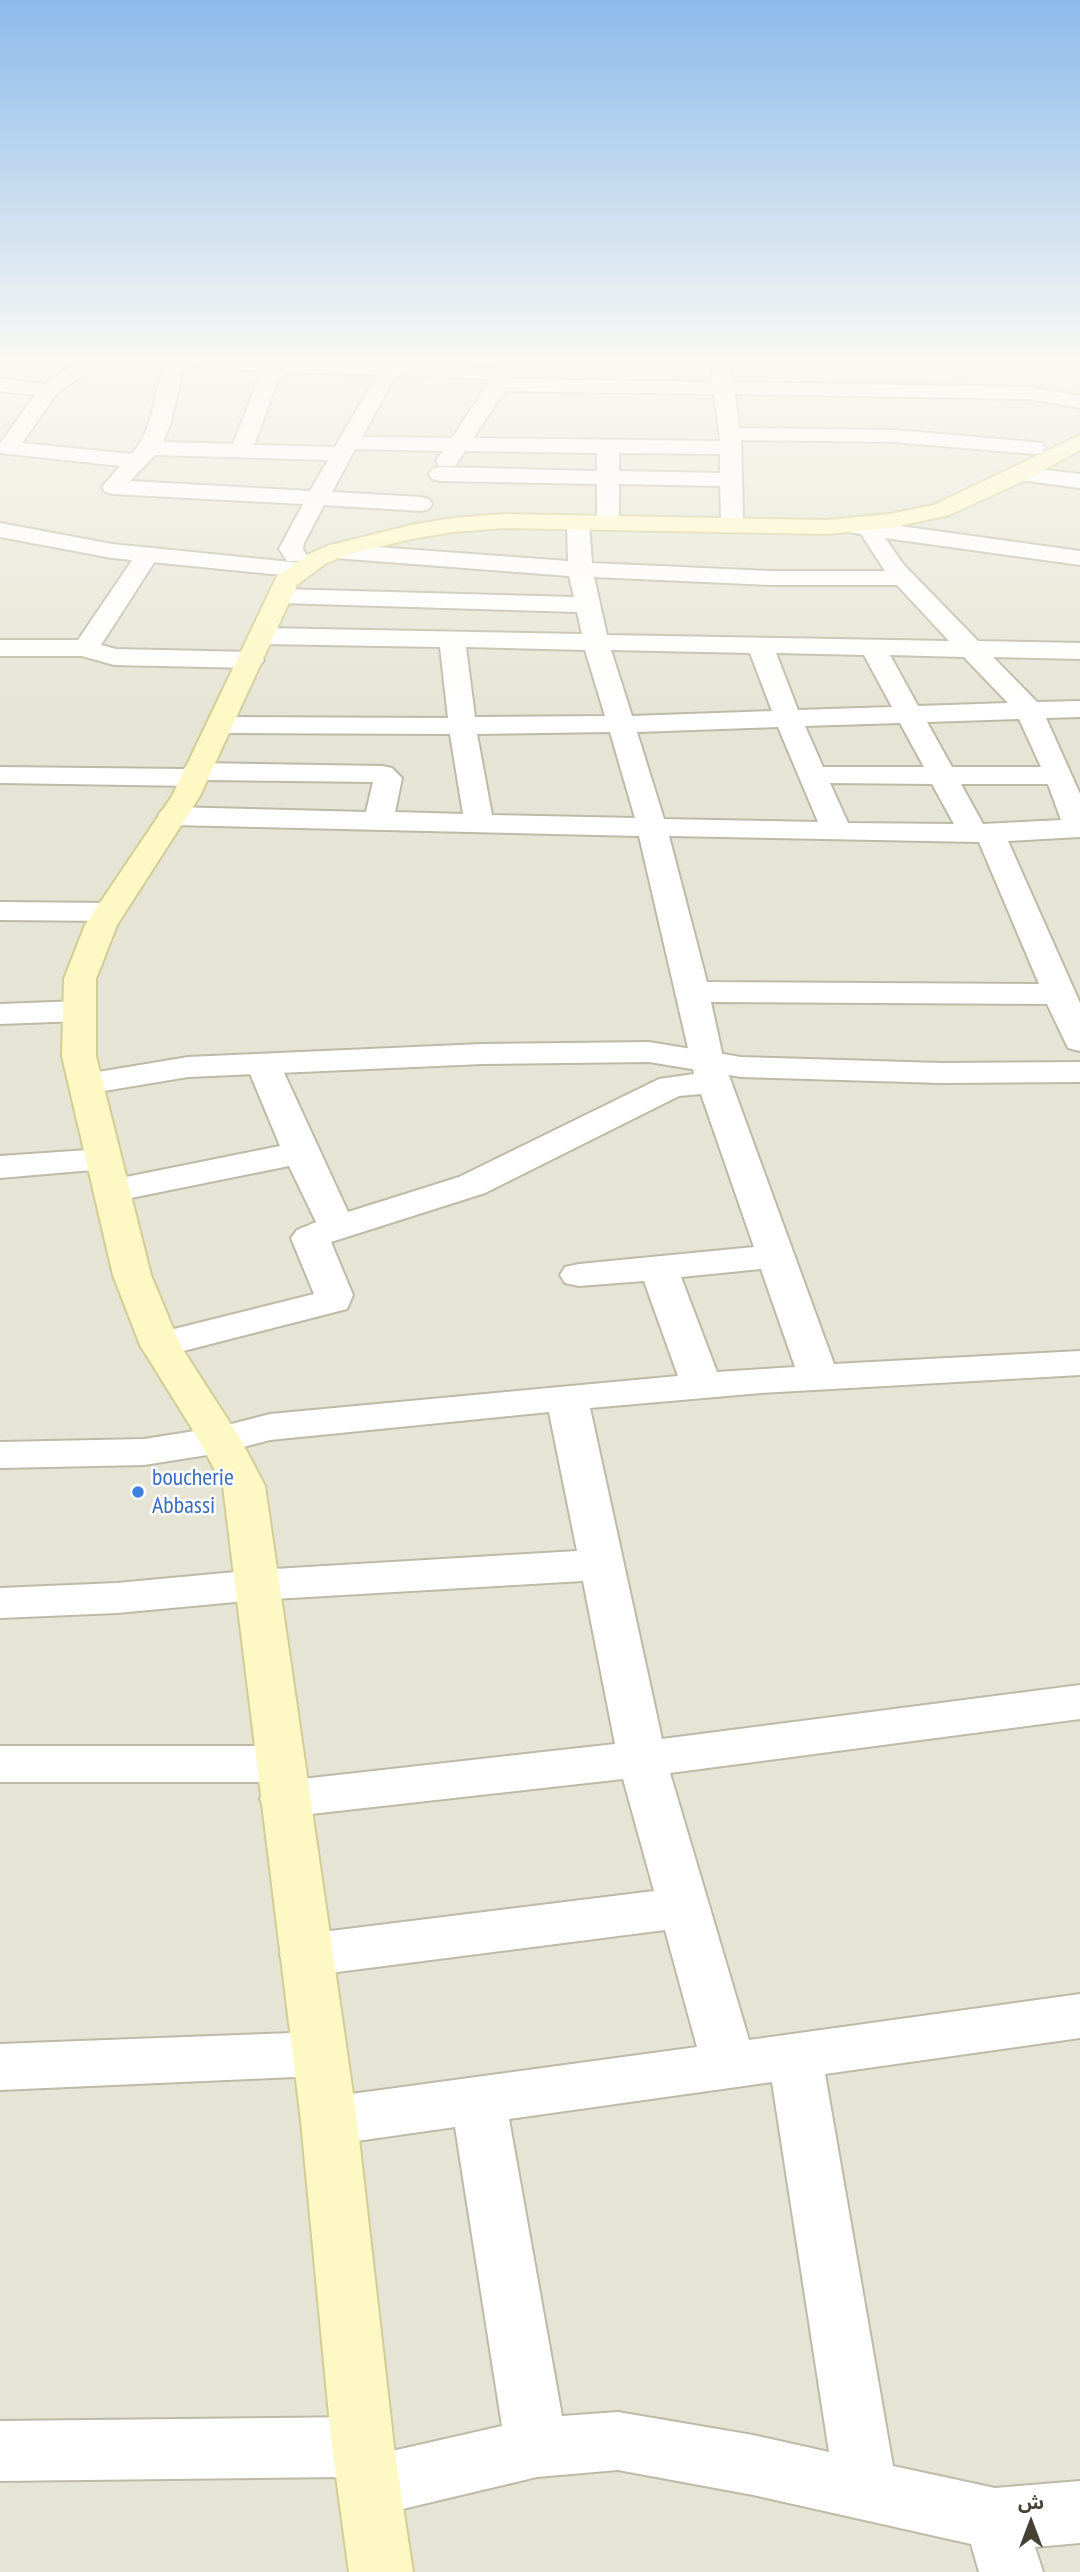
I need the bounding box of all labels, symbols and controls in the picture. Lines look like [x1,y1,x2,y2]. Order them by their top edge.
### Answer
place label: boucherie Abbassi [152,1464,234,1520]
marker: boucherie Abbassi [130,1484,146,1500]
north arrow [996,2488,1066,2558]
text: ش [1018,2490,1044,2514]

